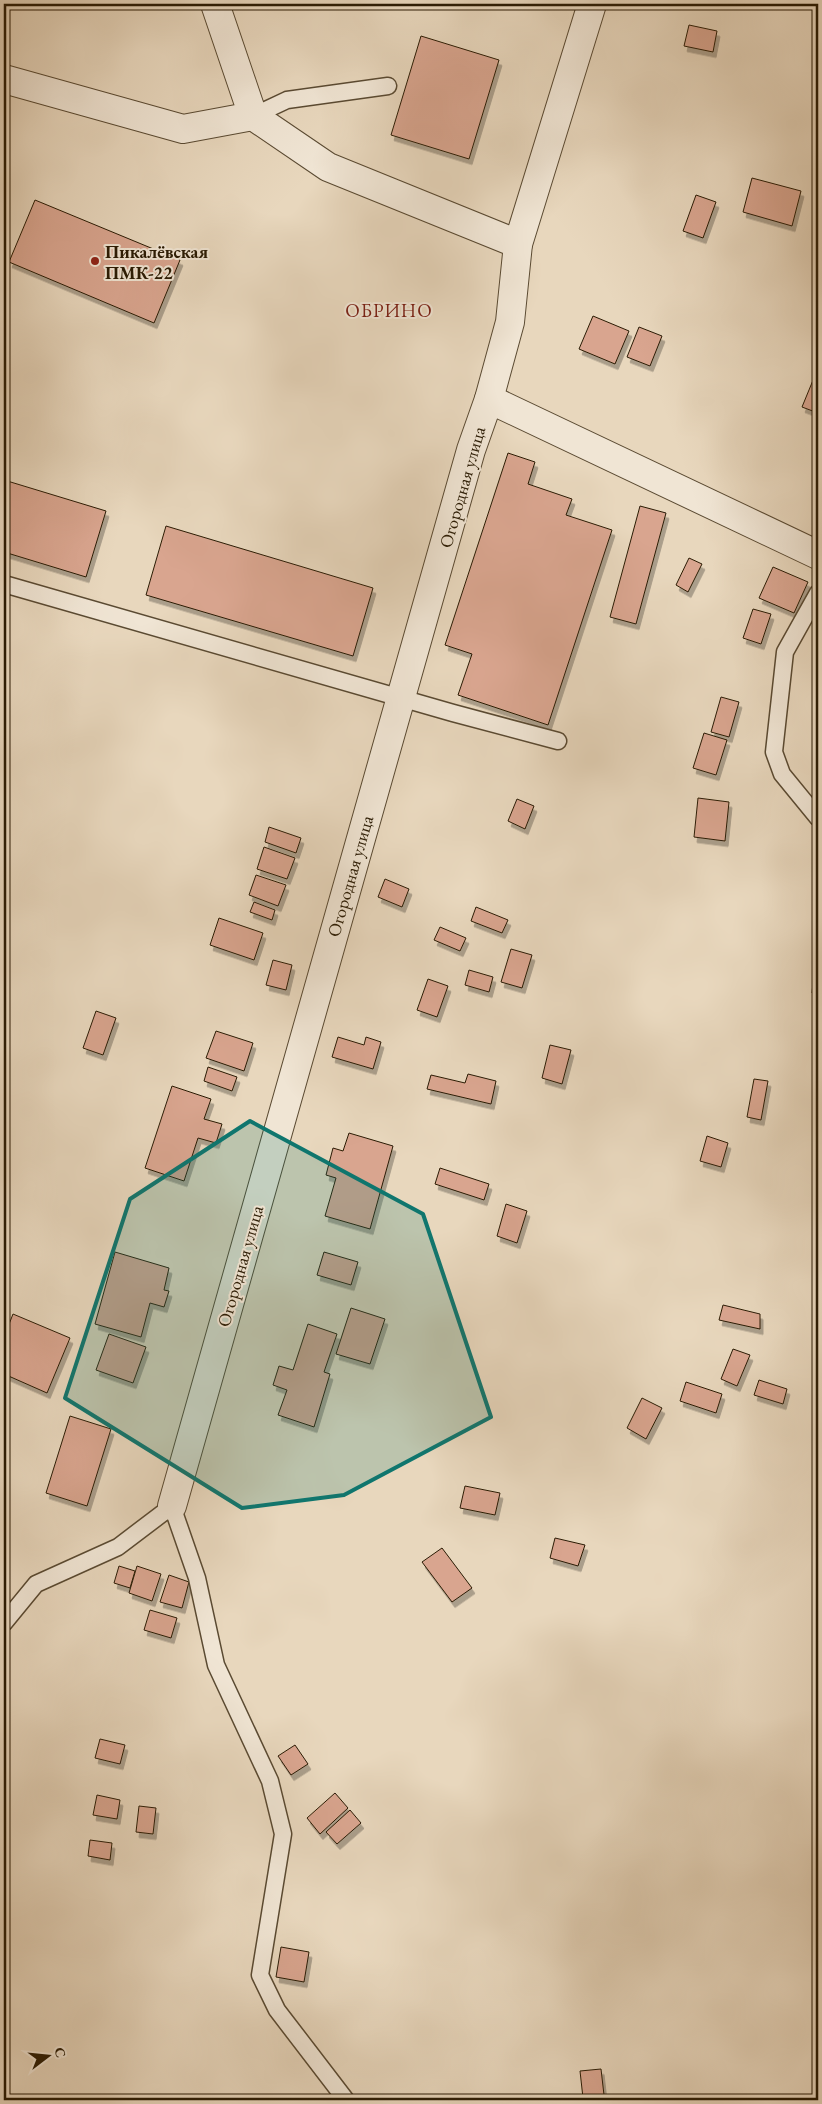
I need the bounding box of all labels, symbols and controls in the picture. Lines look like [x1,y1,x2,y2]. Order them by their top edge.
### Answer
place label: Пикалёвская ПМК-22 [105,240,208,284]
marker: Пикалёвская ПМК-22 [89,255,101,267]
district label: ОБРИНО [345,298,433,323]
street label: Огородная улица [434,423,491,550]
street label: Огородная улица [322,812,379,939]
street label: Огородная улица [212,1202,269,1329]
north arrow [22,2032,72,2082]
text: С [50,2045,71,2060]

